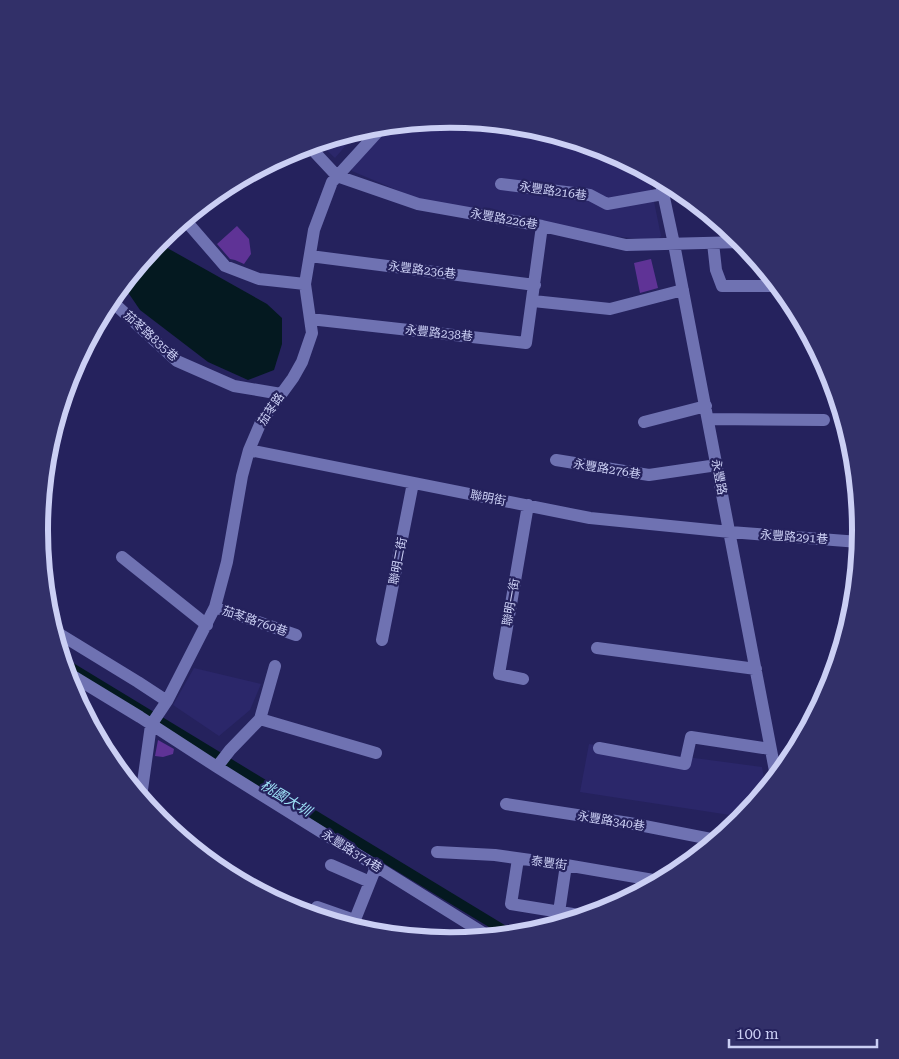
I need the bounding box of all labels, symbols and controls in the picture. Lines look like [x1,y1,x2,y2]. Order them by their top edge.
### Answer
street label: 永豐路216巷 [518,179,588,203]
street label: 永豐路226巷 [469,206,539,232]
street label: 永豐路236巷 [387,259,457,281]
street label: 茄苳路835巷 [121,308,181,364]
street label: 永豐路238巷 [404,322,474,344]
street label: 茄苳路 [255,390,287,428]
street label: 永豐路276巷 [572,457,642,481]
street label: 永豐路 [709,458,729,496]
street label: 聯明街 [469,488,507,508]
street label: 永豐路291巷 [760,528,828,546]
street label: 聯明二街 [387,536,409,586]
street label: 聯明一街 [500,577,522,627]
street label: 茄苳路760巷 [220,603,290,639]
water label: 桃園大圳 [258,777,316,820]
street label: 永豐路340巷 [576,809,646,833]
street label: 永豐路374巷 [319,827,385,875]
street label: 泰豐街 [530,854,568,872]
scale bar [729,1016,876,1048]
text: 100 m [736,1025,779,1043]

